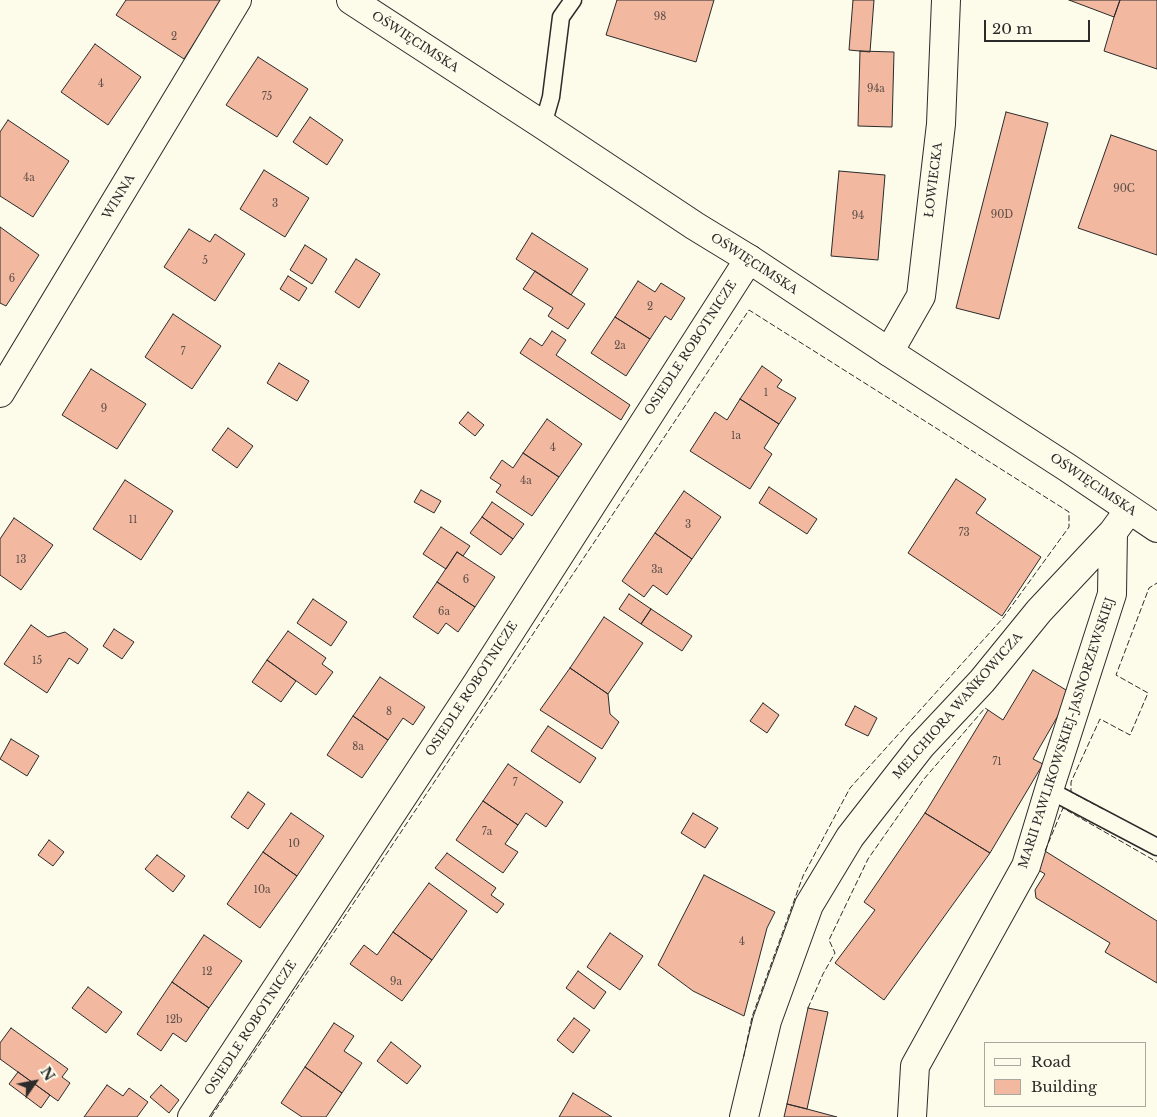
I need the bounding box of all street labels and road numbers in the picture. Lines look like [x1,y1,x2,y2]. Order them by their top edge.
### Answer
street label: OŚWIĘCIMSKA [369,8,461,76]
street label: ŁOWIECKA [922,142,946,218]
street label: WINNA [100,172,138,222]
street label: OŚWIĘCIMSKA [708,230,800,298]
street label: OSIEDLE ROBOTNICZE [642,278,740,418]
street label: OŚWIĘCIMSKA [1047,451,1139,519]
street label: MARII PAWLIKOWSKIEJ-JASNORZEWSKIEJ [1016,596,1118,870]
street label: OSIEDLE ROBOTNICZE [423,619,521,759]
street label: MELCHIORA WAŃKOWICZA [890,630,1026,782]
street label: OSIEDLE ROBOTNICZE [202,958,300,1098]

